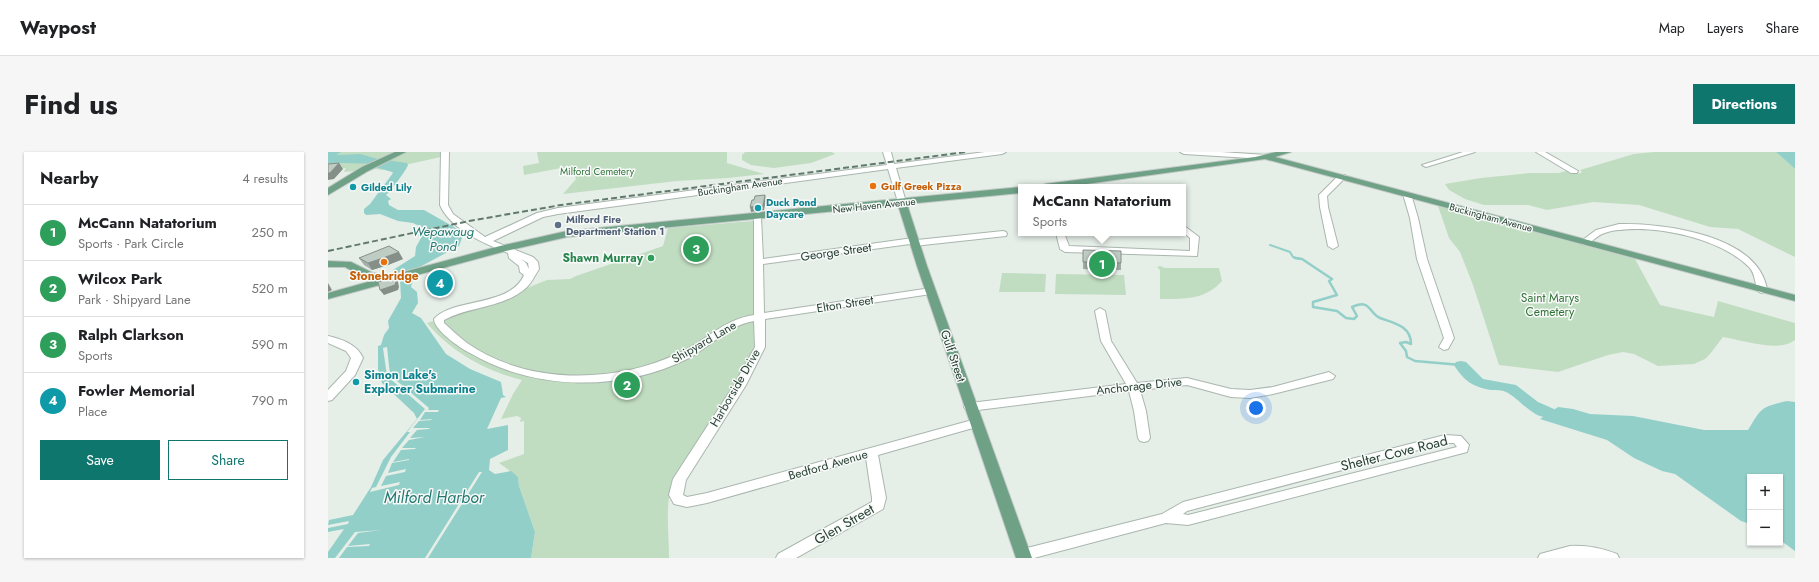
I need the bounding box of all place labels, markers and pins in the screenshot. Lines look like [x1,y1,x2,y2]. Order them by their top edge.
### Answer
place label: Gulf Greek Pizza [881,179,961,194]
place label: Gilded Lily [361,180,412,195]
marker: Gulf Greek Pizza [868,181,878,191]
marker: Gilded Lily [348,182,358,192]
place label: Duck Pond Daycare [766,195,817,222]
marker: Duck Pond Daycare [753,203,763,213]
place label: Milford Fire Department Station 1 [566,212,664,239]
marker: Milford Fire Department Station 1 [553,220,563,230]
pin: 3 [683,234,709,264]
place label: Shawn Murray [563,249,644,267]
pin: 1 [1089,249,1115,279]
marker: Shawn Murray [646,253,656,263]
marker: Stonebridge [379,257,389,267]
place label: Stonebridge [349,267,419,285]
pin: 4 [427,268,453,298]
place label: Simon Lake's Explorer Submarine [364,366,476,398]
pin: 2 [614,370,640,400]
marker: Simon Lake's Explorer Submarine [351,377,361,387]

